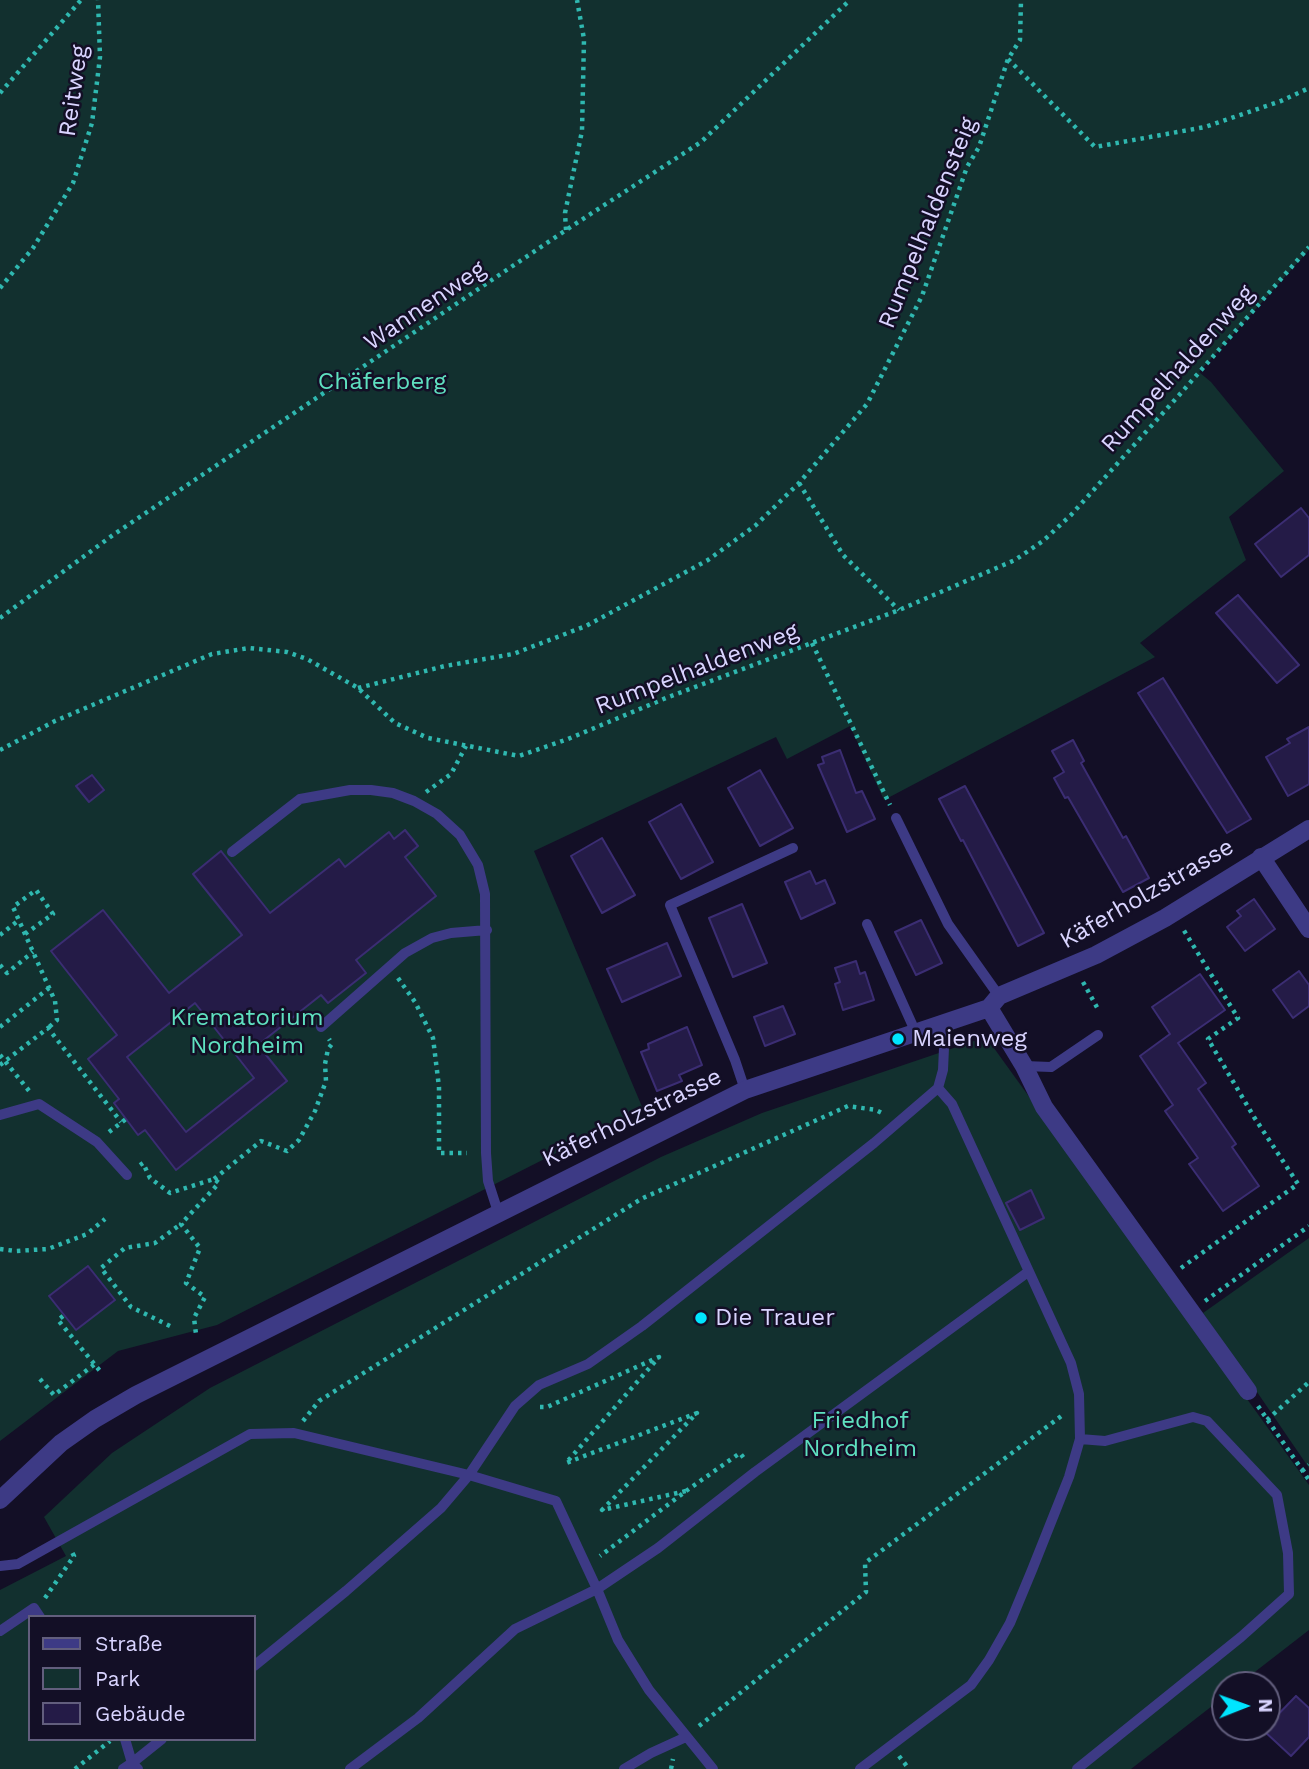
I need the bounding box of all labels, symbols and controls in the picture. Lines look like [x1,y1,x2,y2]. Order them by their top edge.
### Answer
street label: Reitweg [53,43,95,139]
street label: Rumpelhaldensteig [873,113,983,333]
street label: Wannenweg [359,255,491,357]
street label: Rumpelhaldenweg [1095,279,1261,459]
park label: Chäferberg [318,368,446,396]
street label: Rumpelhaldenweg [591,617,803,721]
street label: Käferholzstrasse [1055,833,1239,955]
park label: Krematorium Nordheim [170,1004,324,1060]
place label: Maienweg [912,1025,1027,1053]
marker: Maienweg [890,1031,906,1047]
street label: Käferholzstrasse [538,1062,726,1174]
place label: Die Trauer [715,1304,835,1332]
marker: Die Trauer [693,1310,709,1326]
park label: Friedhof Nordheim [803,1407,917,1463]
legend [28,1615,256,1741]
text: Straße [95,1631,163,1656]
text: Park [95,1666,140,1691]
north arrow [1211,1671,1281,1741]
text: N [1254,1698,1277,1713]
text: Gebäude [95,1701,186,1726]

